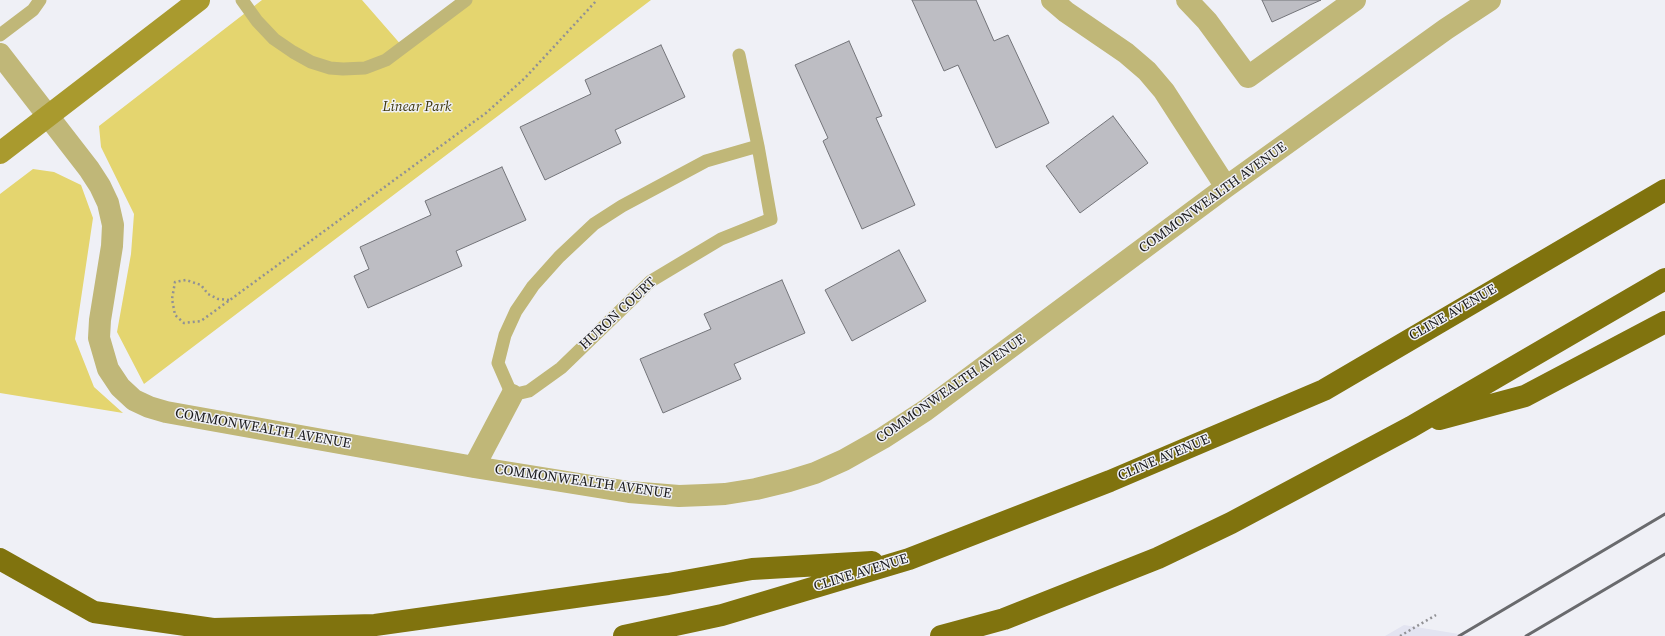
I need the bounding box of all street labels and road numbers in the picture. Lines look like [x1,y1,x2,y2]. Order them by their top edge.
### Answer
street label: COMMONWEALTH AVENUE [1136,139,1290,257]
street label: HURON COURT [576,274,660,354]
street label: CLINE AVENUE [1406,281,1500,345]
street label: COMMONWEALTH AVENUE [873,331,1029,447]
street label: COMMONWEALTH AVENUE [174,405,352,453]
street label: CLINE AVENUE [1116,431,1212,485]
street label: COMMONWEALTH AVENUE [494,461,672,503]
street label: CLINE AVENUE [812,551,910,595]

